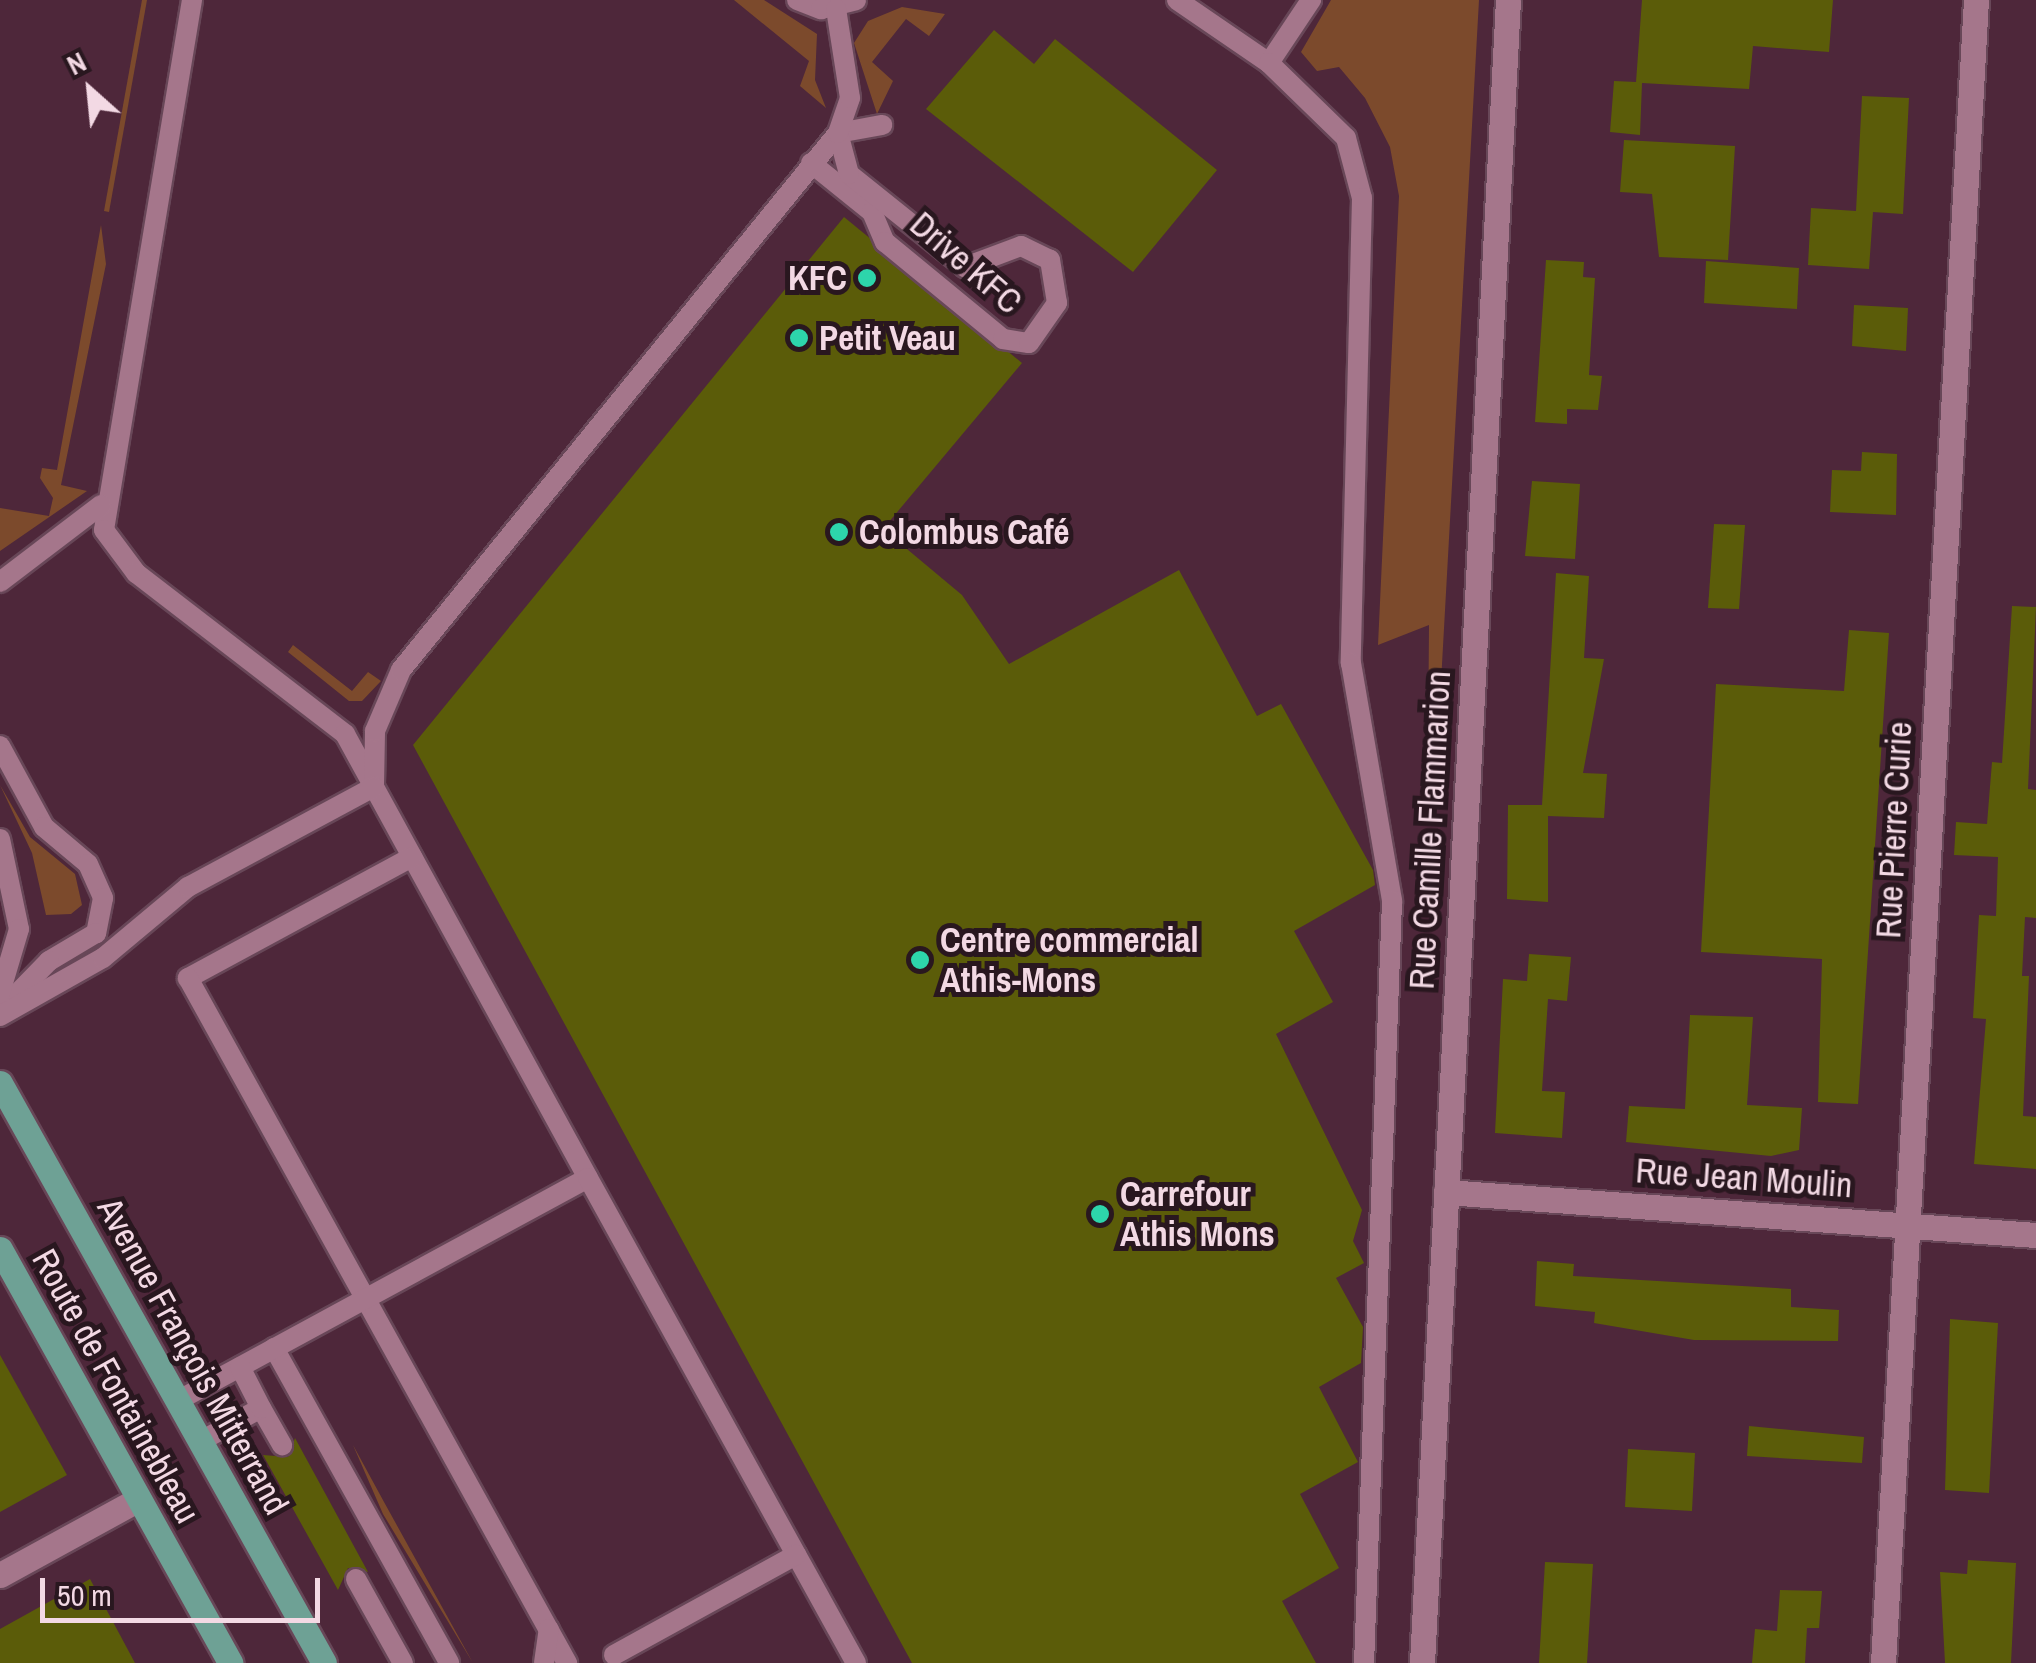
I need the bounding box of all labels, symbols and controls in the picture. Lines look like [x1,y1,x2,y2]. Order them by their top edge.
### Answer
north arrow [40,40,140,140]
text: N [60,43,92,84]
street label: Drive KFC [902,203,1030,323]
place label: KFC [788,257,847,299]
marker: KFC [856,267,878,289]
place label: Petit Veau [819,317,956,359]
marker: Petit Veau [788,327,810,349]
place label: Colombus Café [859,511,1069,553]
marker: Colombus Café [828,521,850,543]
street label: Rue Camille Flammarion [1401,670,1459,990]
street label: Rue Pierre Curie [1867,721,1921,939]
place label: Centre commercial Athis-Mons [940,919,1198,1001]
marker: Centre commercial Athis-Mons [909,949,931,971]
street label: Rue Jean Moulin [1634,1149,1854,1207]
place label: Carrefour Athis Mons [1120,1173,1275,1255]
street label: Avenue François Mitterrand [89,1190,297,1522]
marker: Carrefour Athis Mons [1089,1203,1111,1225]
street label: Route de Fontainebleau [23,1242,209,1530]
scale bar [45,1558,325,1620]
text: 50 m [57,1575,112,1615]

